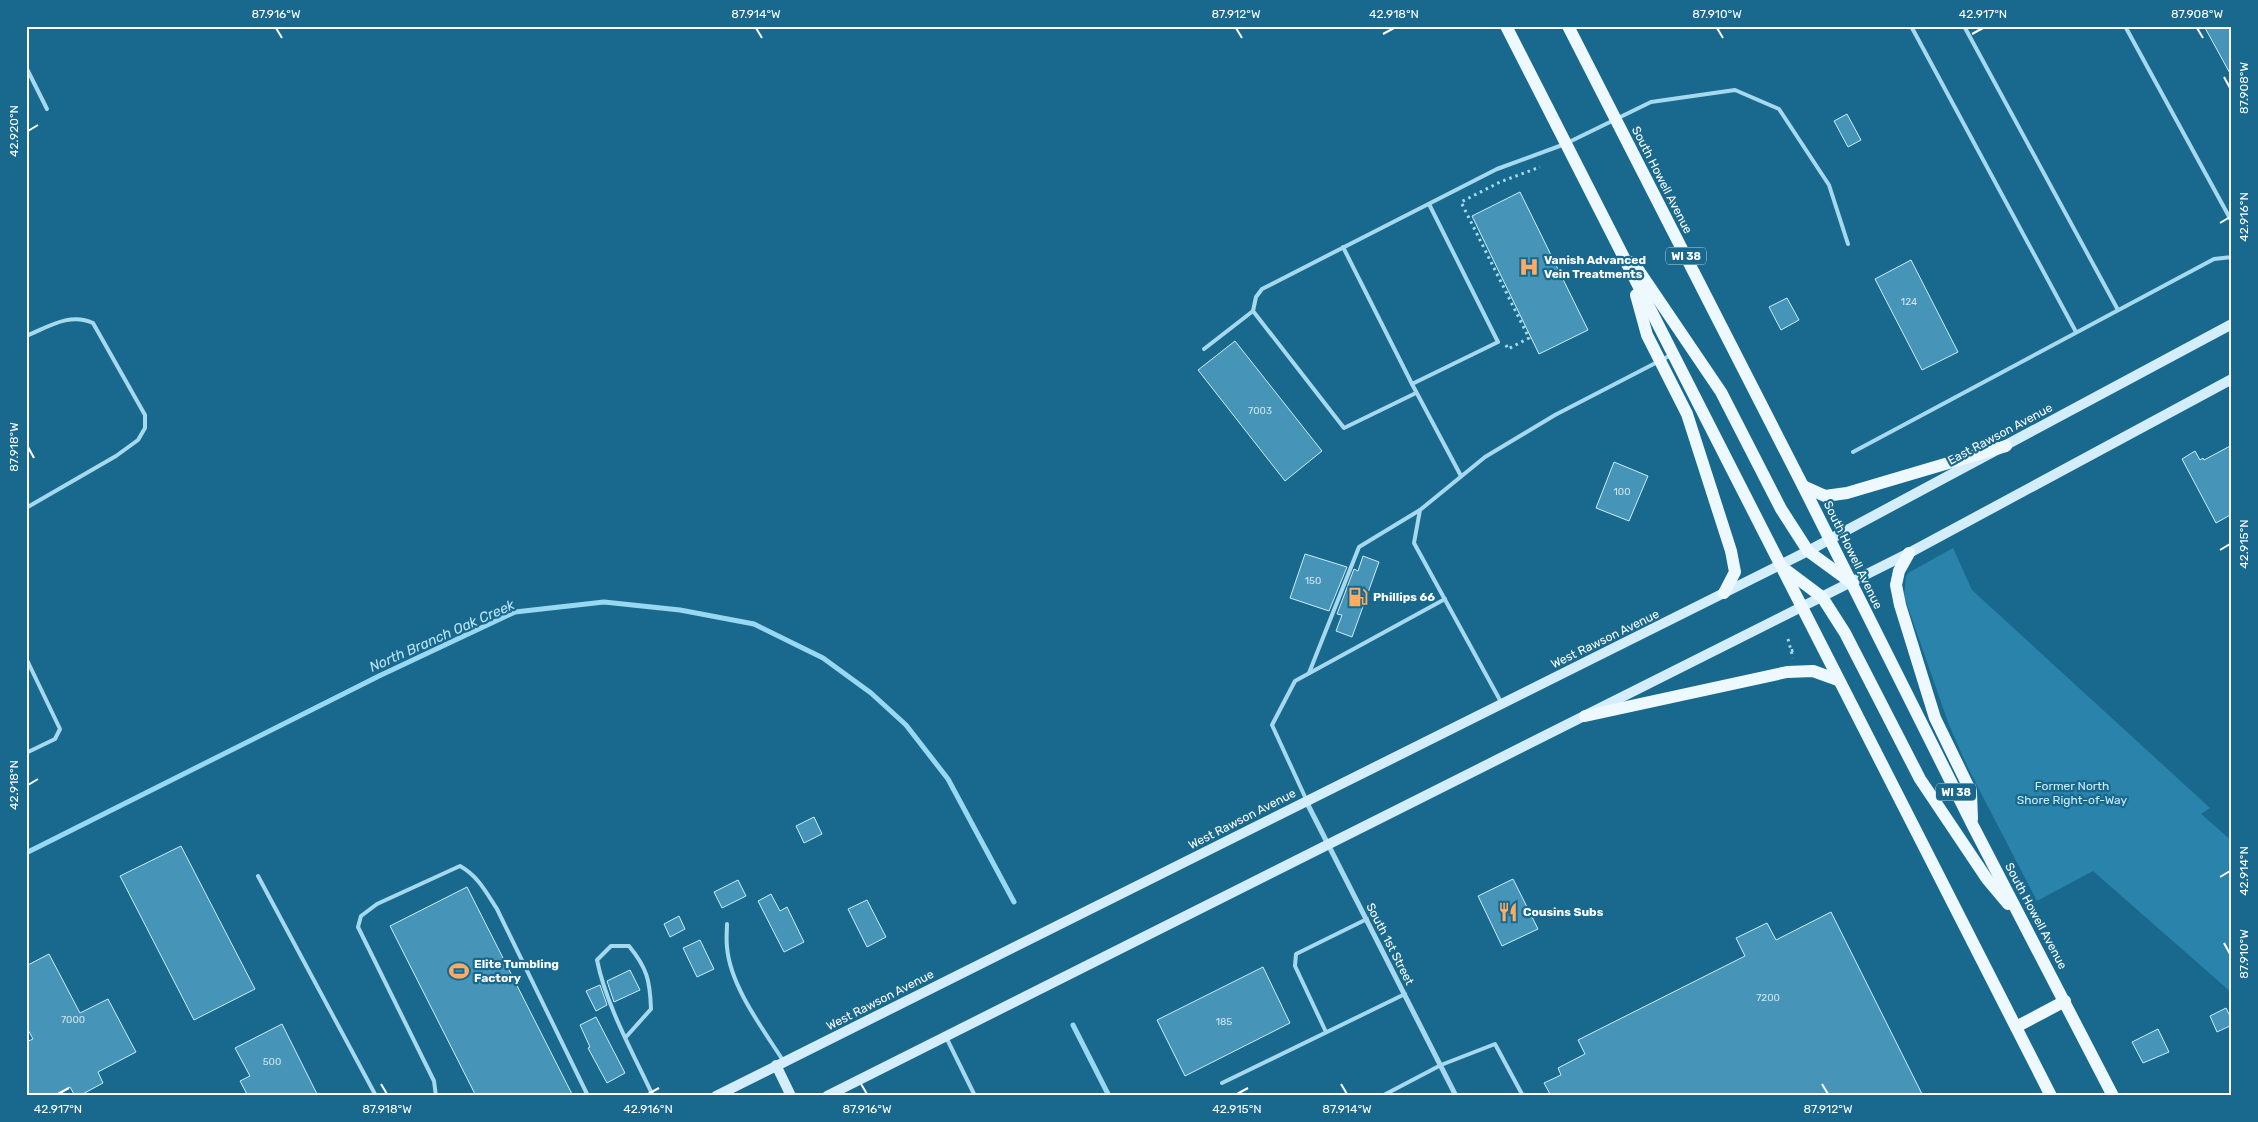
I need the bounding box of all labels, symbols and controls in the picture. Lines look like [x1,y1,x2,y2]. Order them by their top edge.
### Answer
text: 87.916°W [251,7,301,21]
text: 87.914°W [731,7,781,21]
text: 87.912°W [1211,7,1261,21]
text: 42.918°N [1369,7,1419,21]
text: 87.910°W [1692,7,1742,21]
text: 42.917°N [1959,7,2007,21]
text: 87.908°W [2171,7,2223,21]
text: 87.908°W [2237,62,2251,114]
text: 42.920°N [7,105,21,157]
street label: South Howell Avenue [1629,124,1695,236]
text: 42.916°N [2237,192,2251,242]
road number: WI 38 [1666,248,1706,264]
place label: Vanish Advanced Vein Treatments [1544,253,1646,281]
hospital icon: Vanish Advanced Vein Treatments [1518,256,1540,278]
house number: 124 [1901,296,1917,308]
street label: East Rawson Avenue [1945,400,2055,468]
house number: 7003 [1248,405,1272,417]
text: 87.918°W [7,422,21,472]
house number: 100 [1614,486,1630,498]
street label: South Howell Avenue [1821,499,1885,612]
text: 42.915°N [2237,519,2251,569]
house number: 150 [1305,575,1321,587]
fuel station icon: Phillips 66 [1347,586,1369,608]
place label: Phillips 66 [1373,590,1435,604]
water label: North Branch Oak Creek [367,596,518,676]
street label: West Rawson Avenue [1549,607,1662,671]
text: 42.918°N [7,760,21,810]
park label: Former North Shore Right-of-Way [2017,779,2128,807]
road number: WI 38 [1936,784,1976,800]
street label: West Rawson Avenue [1186,786,1298,852]
text: 42.914°N [2237,846,2251,896]
street label: South Howell Avenue [2002,860,2070,972]
street label: South 1st Street [1363,901,1417,988]
restaurant icon: Cousins Subs [1497,901,1519,923]
place label: Cousins Subs [1523,905,1604,919]
text: 87.910°W [2237,929,2251,979]
place label: Elite Tumbling Factory [474,957,559,985]
sports icon: Elite Tumbling Factory [448,960,470,982]
street label: West Rawson Avenue [824,967,936,1033]
house number: 7200 [1756,992,1780,1004]
house number: 7000 [61,1014,85,1026]
house number: 185 [1216,1016,1232,1028]
house number: 500 [263,1056,281,1068]
text: 42.917°N [34,1102,82,1116]
text: 87.918°W [362,1102,412,1116]
text: 42.916°N [623,1102,673,1116]
text: 87.916°W [842,1102,892,1116]
text: 42.915°N [1212,1102,1262,1116]
text: 87.914°W [1322,1102,1372,1116]
text: 87.912°W [1803,1102,1853,1116]

